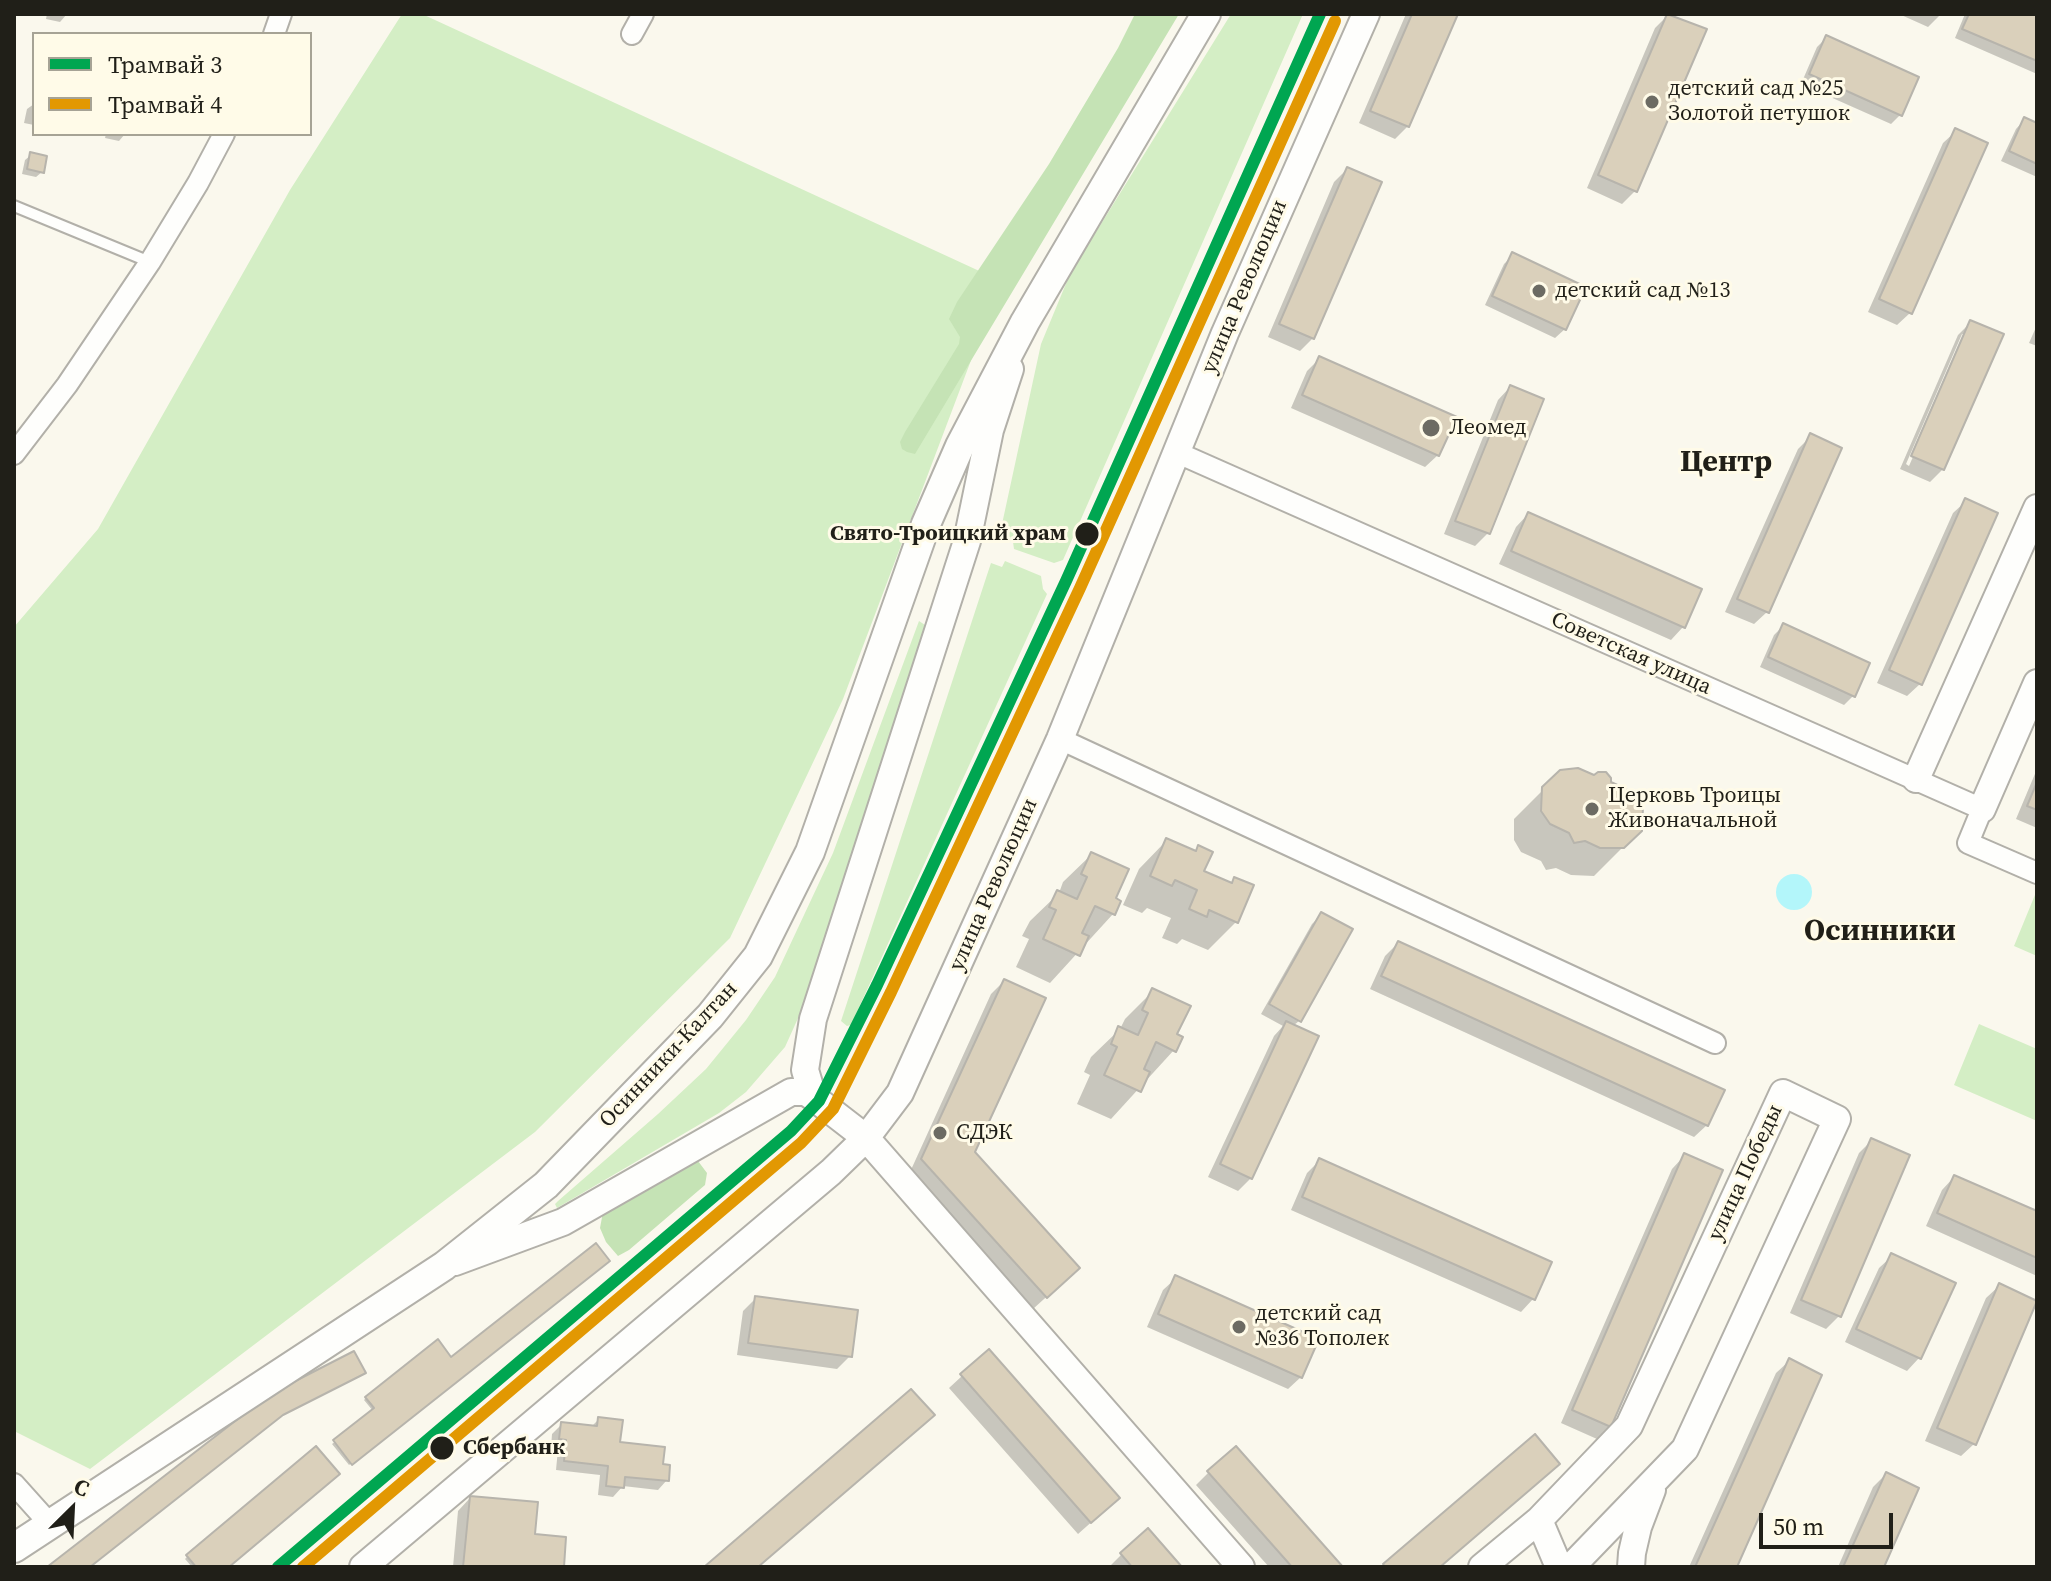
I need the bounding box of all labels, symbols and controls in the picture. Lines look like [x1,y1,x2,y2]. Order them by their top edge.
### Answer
legend [32,32,312,136]
text: Трамвай 3 [108,48,222,81]
place label: детский сад №25 Золотой петушок [1668,76,1850,128]
text: Трамвай 4 [108,88,222,121]
marker: детский сад №25 Золотой петушок [1643,93,1661,111]
street label: улица Революции [1196,196,1294,378]
place label: детский сад №13 [1555,278,1730,304]
marker: детский сад №13 [1530,282,1548,300]
place label: Леомед [1449,415,1526,441]
marker: Леомед [1420,417,1442,439]
district label: Центр [1680,445,1772,481]
marker: Свято-Троицкий храм [1073,520,1101,548]
place label: Свято-Троицкий храм [830,521,1066,547]
street label: Советская улица [1547,607,1715,701]
place label: Церковь Троицы Живоначальной [1608,783,1781,834]
street label: улица Революции [944,795,1044,975]
marker: Церковь Троицы Живоначальной [1583,800,1601,818]
district label: Осинники [1804,914,1956,950]
street label: Осинники-Калтан [594,976,744,1134]
street label: улица Победы [1703,1101,1789,1245]
place label: СДЭК [956,1120,1012,1146]
marker: СДЭК [931,1124,949,1142]
place label: детский сад №36 Тополек [1255,1301,1389,1352]
marker: детский сад №36 Тополек [1230,1318,1248,1336]
marker: Сбербанк [428,1434,456,1462]
place label: Сбербанк [463,1435,565,1461]
north arrow [32,1469,112,1549]
text: С [69,1471,94,1504]
scale bar [1763,1497,1897,1547]
text: 50 m [1773,1510,1824,1543]

